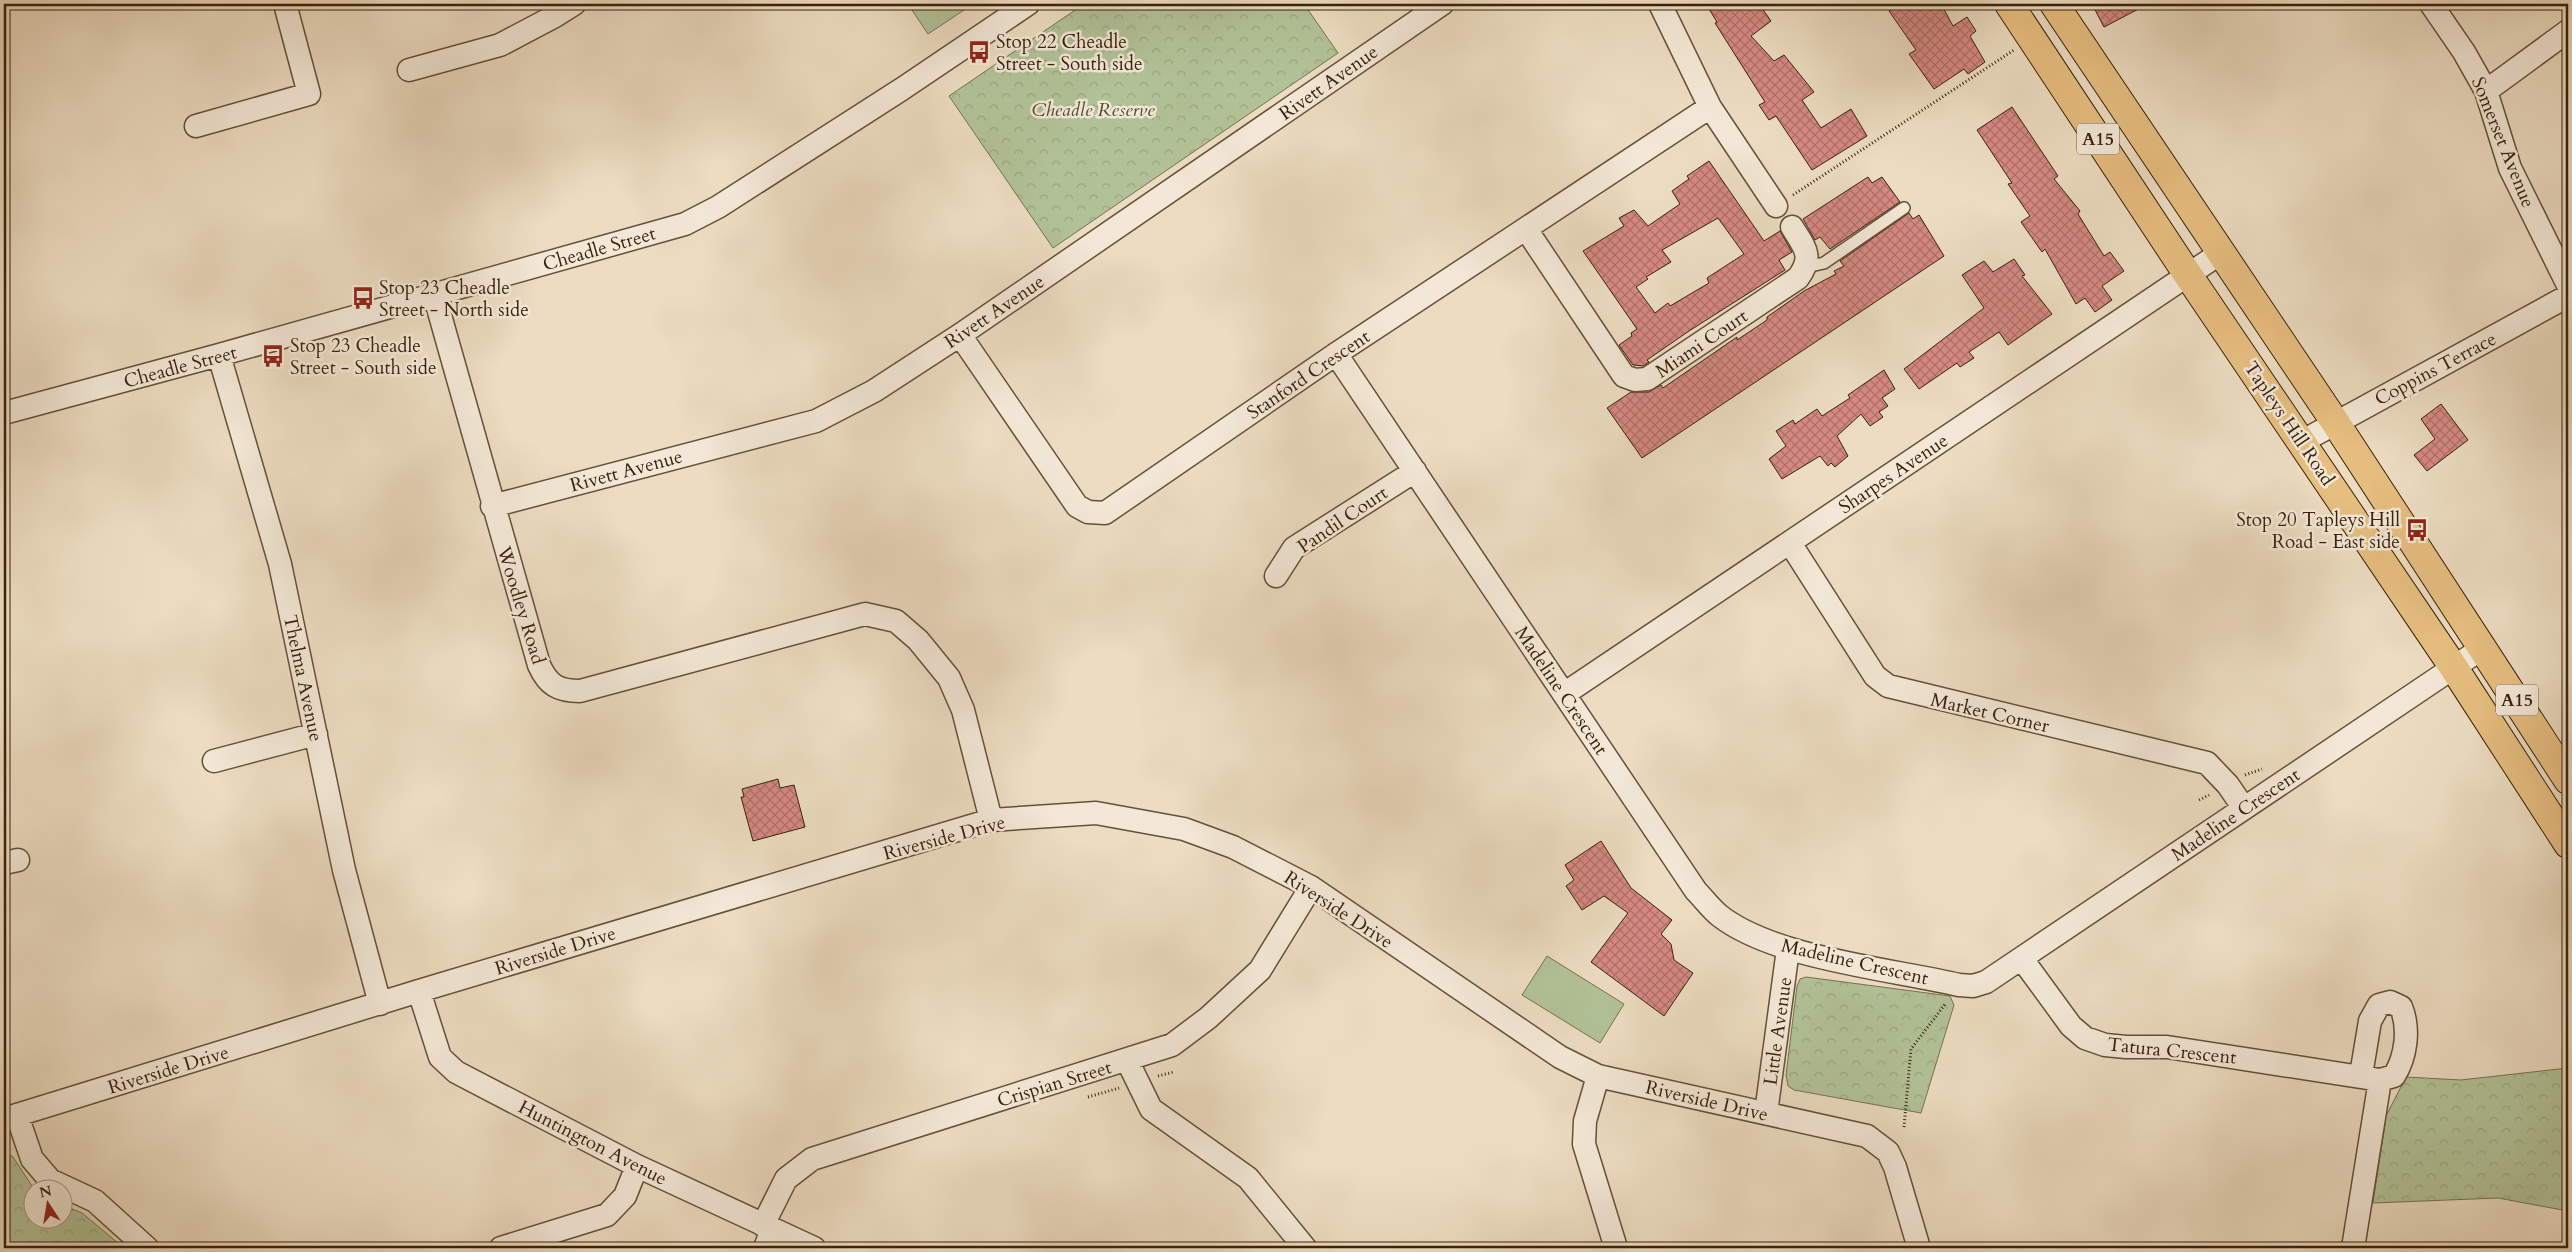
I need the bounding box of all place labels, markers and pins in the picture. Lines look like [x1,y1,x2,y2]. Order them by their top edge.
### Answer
place label: Stop 22 Cheadle Street - South side [996,29,1143,77]
bus stop icon: Stop 22 Cheadle Street - South side [966,39,992,65]
place label: Stop 23 Cheadle Street - North side [379,275,529,323]
bus stop icon: Stop 23 Cheadle Street - North side [350,285,376,311]
place label: Stop 23 Cheadle Street - South side [290,333,437,381]
bus stop icon: Stop 23 Cheadle Street - South side [260,343,286,369]
place label: Stop 20 Tapleys Hill Road - East side [2236,507,2400,555]
bus stop icon: Stop 20 Tapleys Hill Road - East side [2404,517,2430,543]

